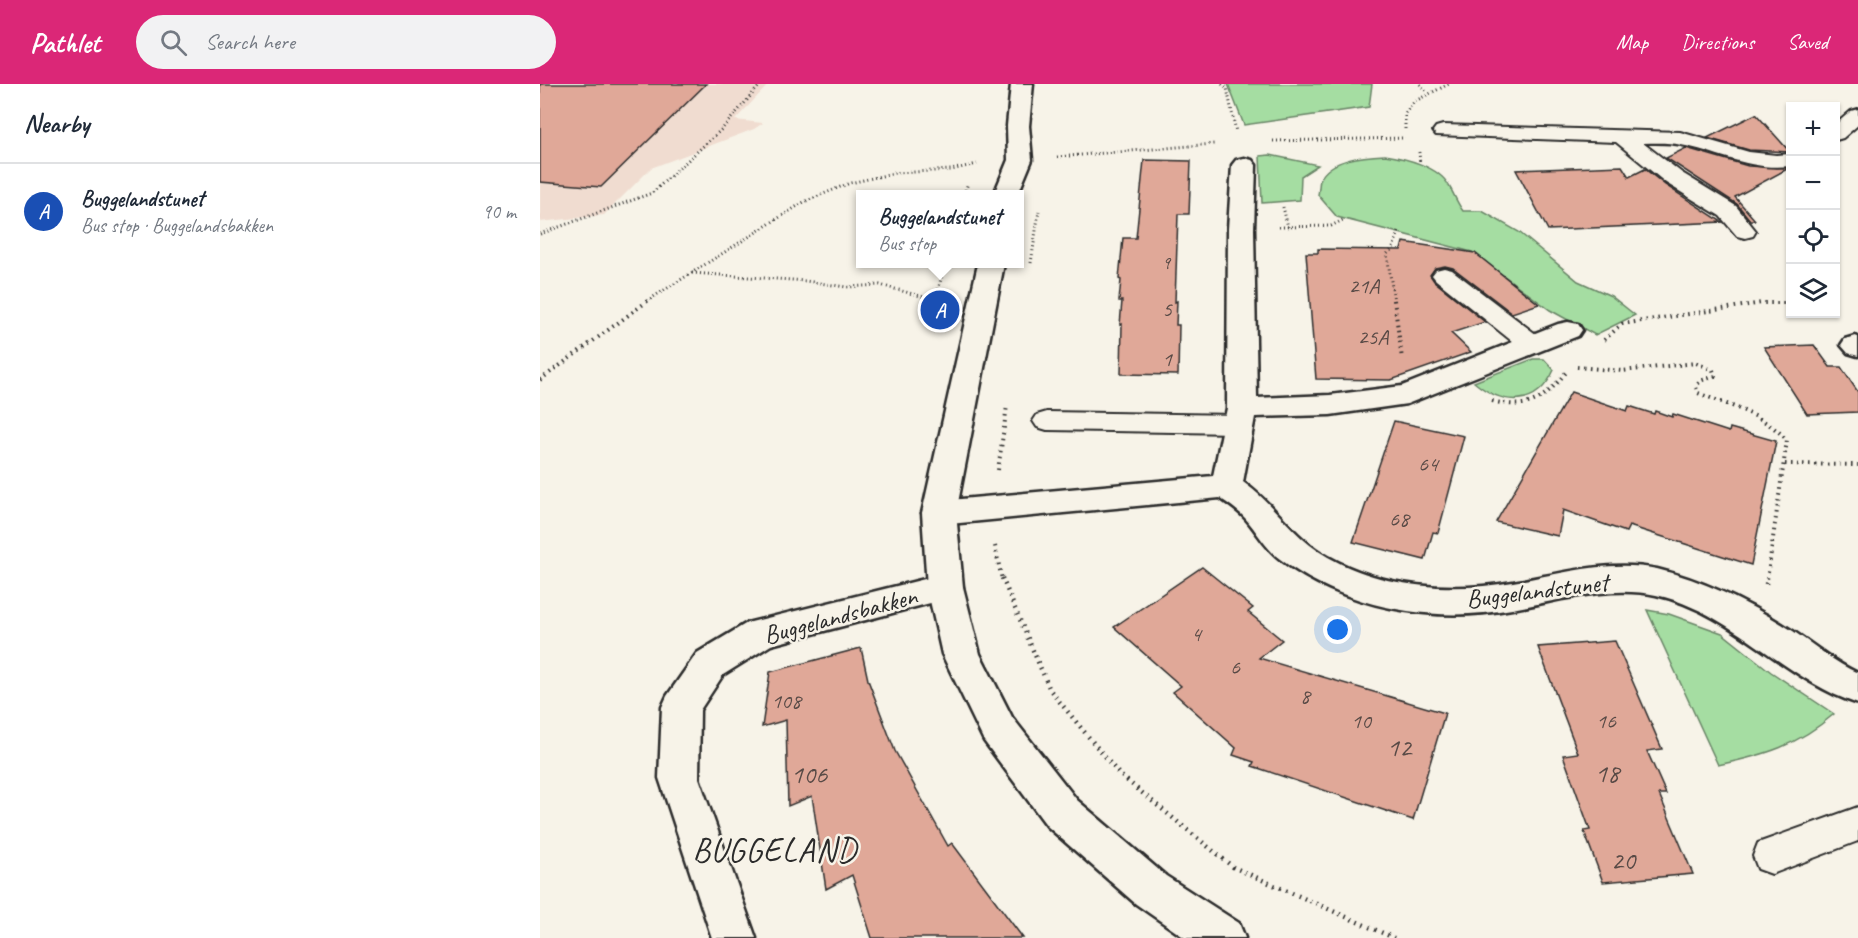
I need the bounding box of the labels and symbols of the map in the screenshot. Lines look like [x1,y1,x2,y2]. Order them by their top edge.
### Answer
house number: 9 [1162,252,1172,274]
house number: 21A [1349,272,1380,300]
pin: A [920,288,960,332]
house number: 5 [1162,295,1173,323]
house number: 25A [1358,323,1389,351]
house number: 1 [1162,345,1173,373]
house number: 64 [1418,450,1440,478]
house number: 68 [1389,505,1411,533]
street label: Buggelandstunet [1464,565,1613,616]
street label: Buggelandsbakken [760,579,922,652]
your location [1323,615,1352,644]
house number: 4 [1191,620,1203,648]
house number: 6 [1230,653,1241,681]
house number: 8 [1300,682,1312,710]
house number: 108 [771,687,803,715]
house number: 10 [1351,707,1373,735]
house number: 16 [1596,707,1617,735]
house number: 12 [1387,730,1413,764]
house number: 18 [1595,756,1622,790]
house number: 106 [791,757,828,791]
district label: BUGGELAND [693,829,859,871]
house number: 20 [1611,843,1637,877]

